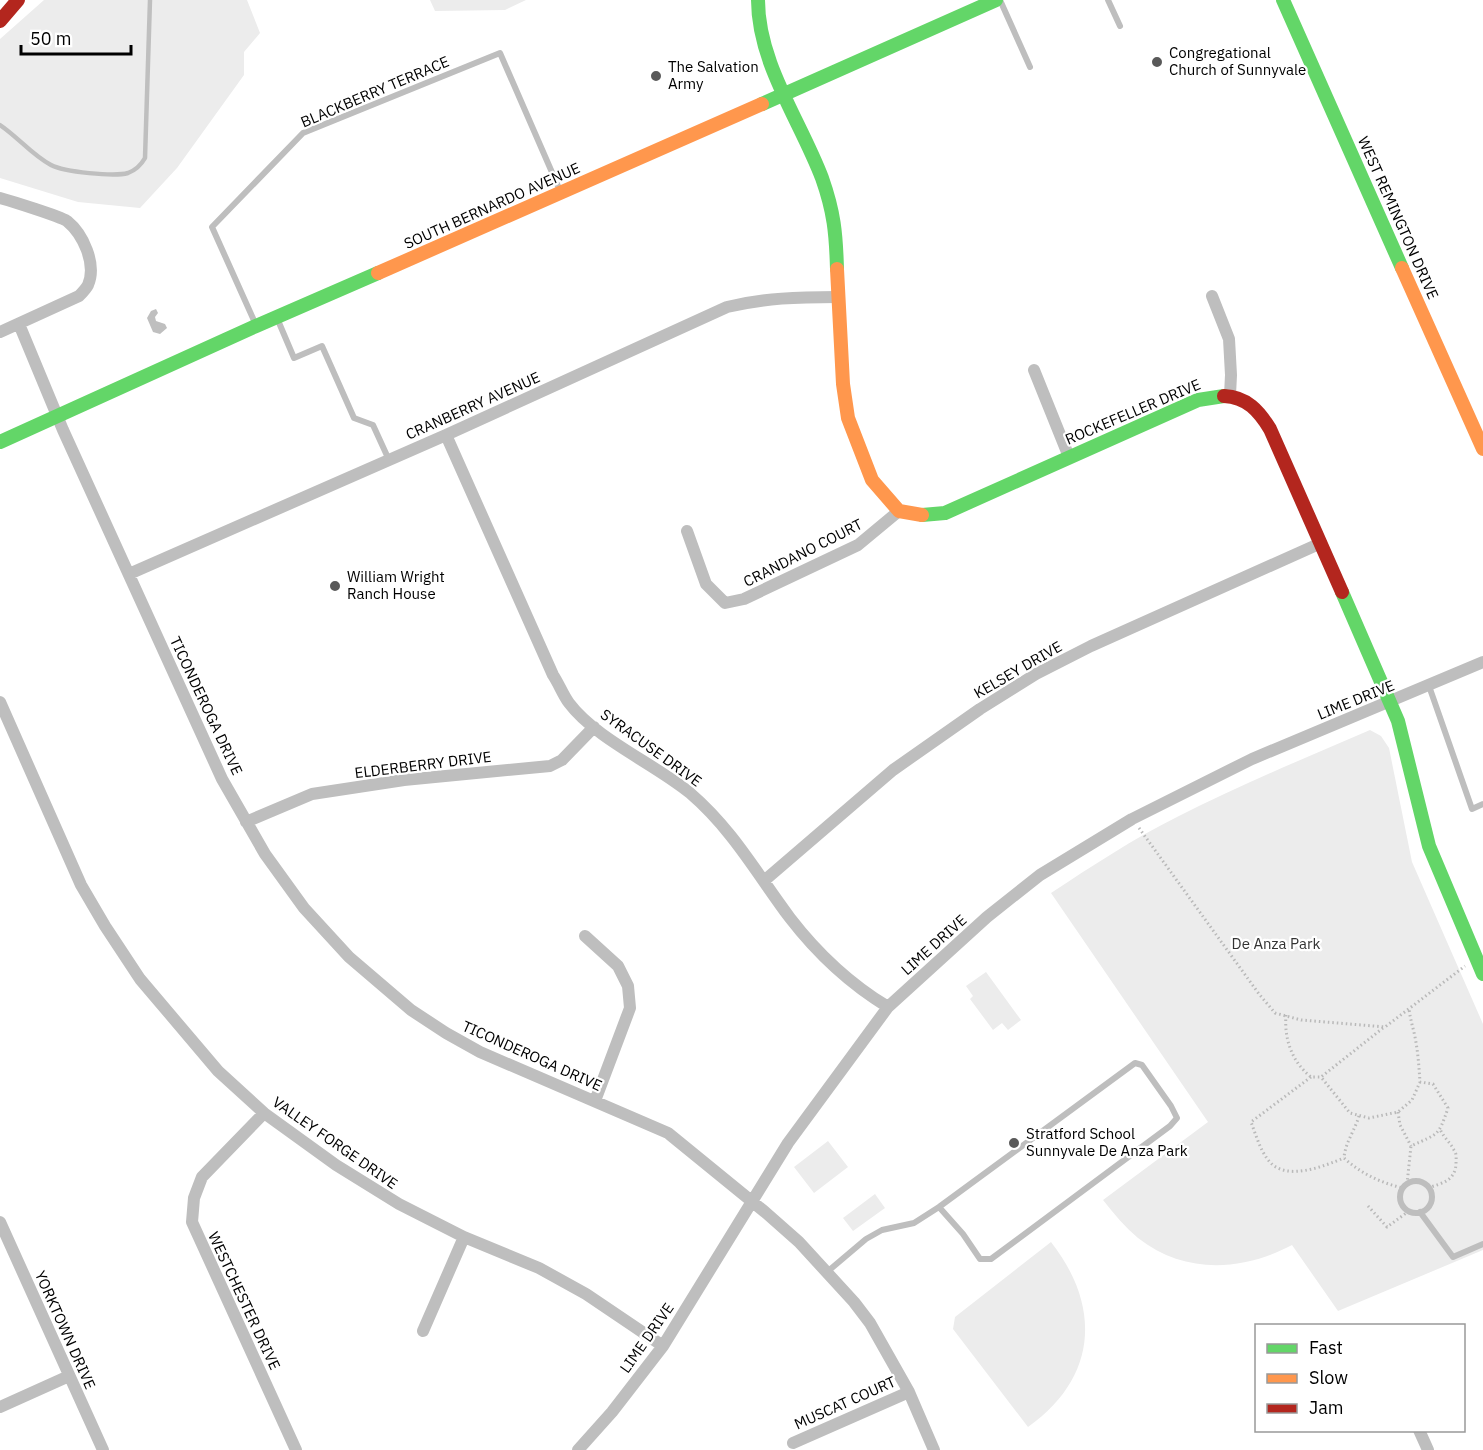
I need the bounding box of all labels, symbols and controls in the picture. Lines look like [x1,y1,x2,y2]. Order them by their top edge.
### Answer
scale bar [21,18,130,56]
text: 50 m [30,27,72,50]
place label: Congregational Church of Sunnyvale [1169,43,1306,79]
street label: BLACKBERRY TERRACE [298,52,452,131]
marker: Congregational Church of Sunnyvale [1150,55,1164,69]
place label: The Salvation Army [668,57,759,93]
marker: The Salvation Army [649,69,663,83]
street label: WEST REMINGTON DRIVE [1354,133,1443,302]
street label: SOUTH BERNARDO AVENUE [401,158,583,253]
street label: CRANBERRY AVENUE [403,367,543,444]
street label: ROCKEFELLER DRIVE [1062,374,1203,449]
street label: CRANDANO COURT [740,514,866,591]
place label: William Wright Ranch House [347,567,445,603]
marker: William Wright Ranch House [328,579,342,593]
street label: TICONDEROGA DRIVE [166,633,247,778]
street label: KELSEY DRIVE [970,637,1065,703]
street label: LIME DRIVE [1314,675,1397,724]
street label: SYRACUSE DRIVE [597,705,706,791]
street label: ELDERBERRY DRIVE [353,747,493,782]
street label: LIME DRIVE [897,910,970,979]
park label: De Anza Park [1232,934,1321,953]
street label: TICONDEROGA DRIVE [459,1016,605,1095]
street label: VALLEY FORGE DRIVE [269,1092,402,1193]
place label: Stratford School Sunnyvale De Anza Park [1026,1124,1188,1160]
marker: Stratford School Sunnyvale De Anza Park [1007,1136,1021,1150]
street label: WESTCHESTER DRIVE [204,1229,285,1373]
street label: YORKTOWN DRIVE [31,1268,100,1392]
street label: LIME DRIVE [615,1299,678,1377]
legend [1255,1324,1465,1432]
text: Fast [1309,1336,1343,1359]
text: Slow [1309,1366,1348,1389]
street label: MUSCAT COURT [791,1372,899,1433]
text: Jam [1309,1396,1344,1419]

